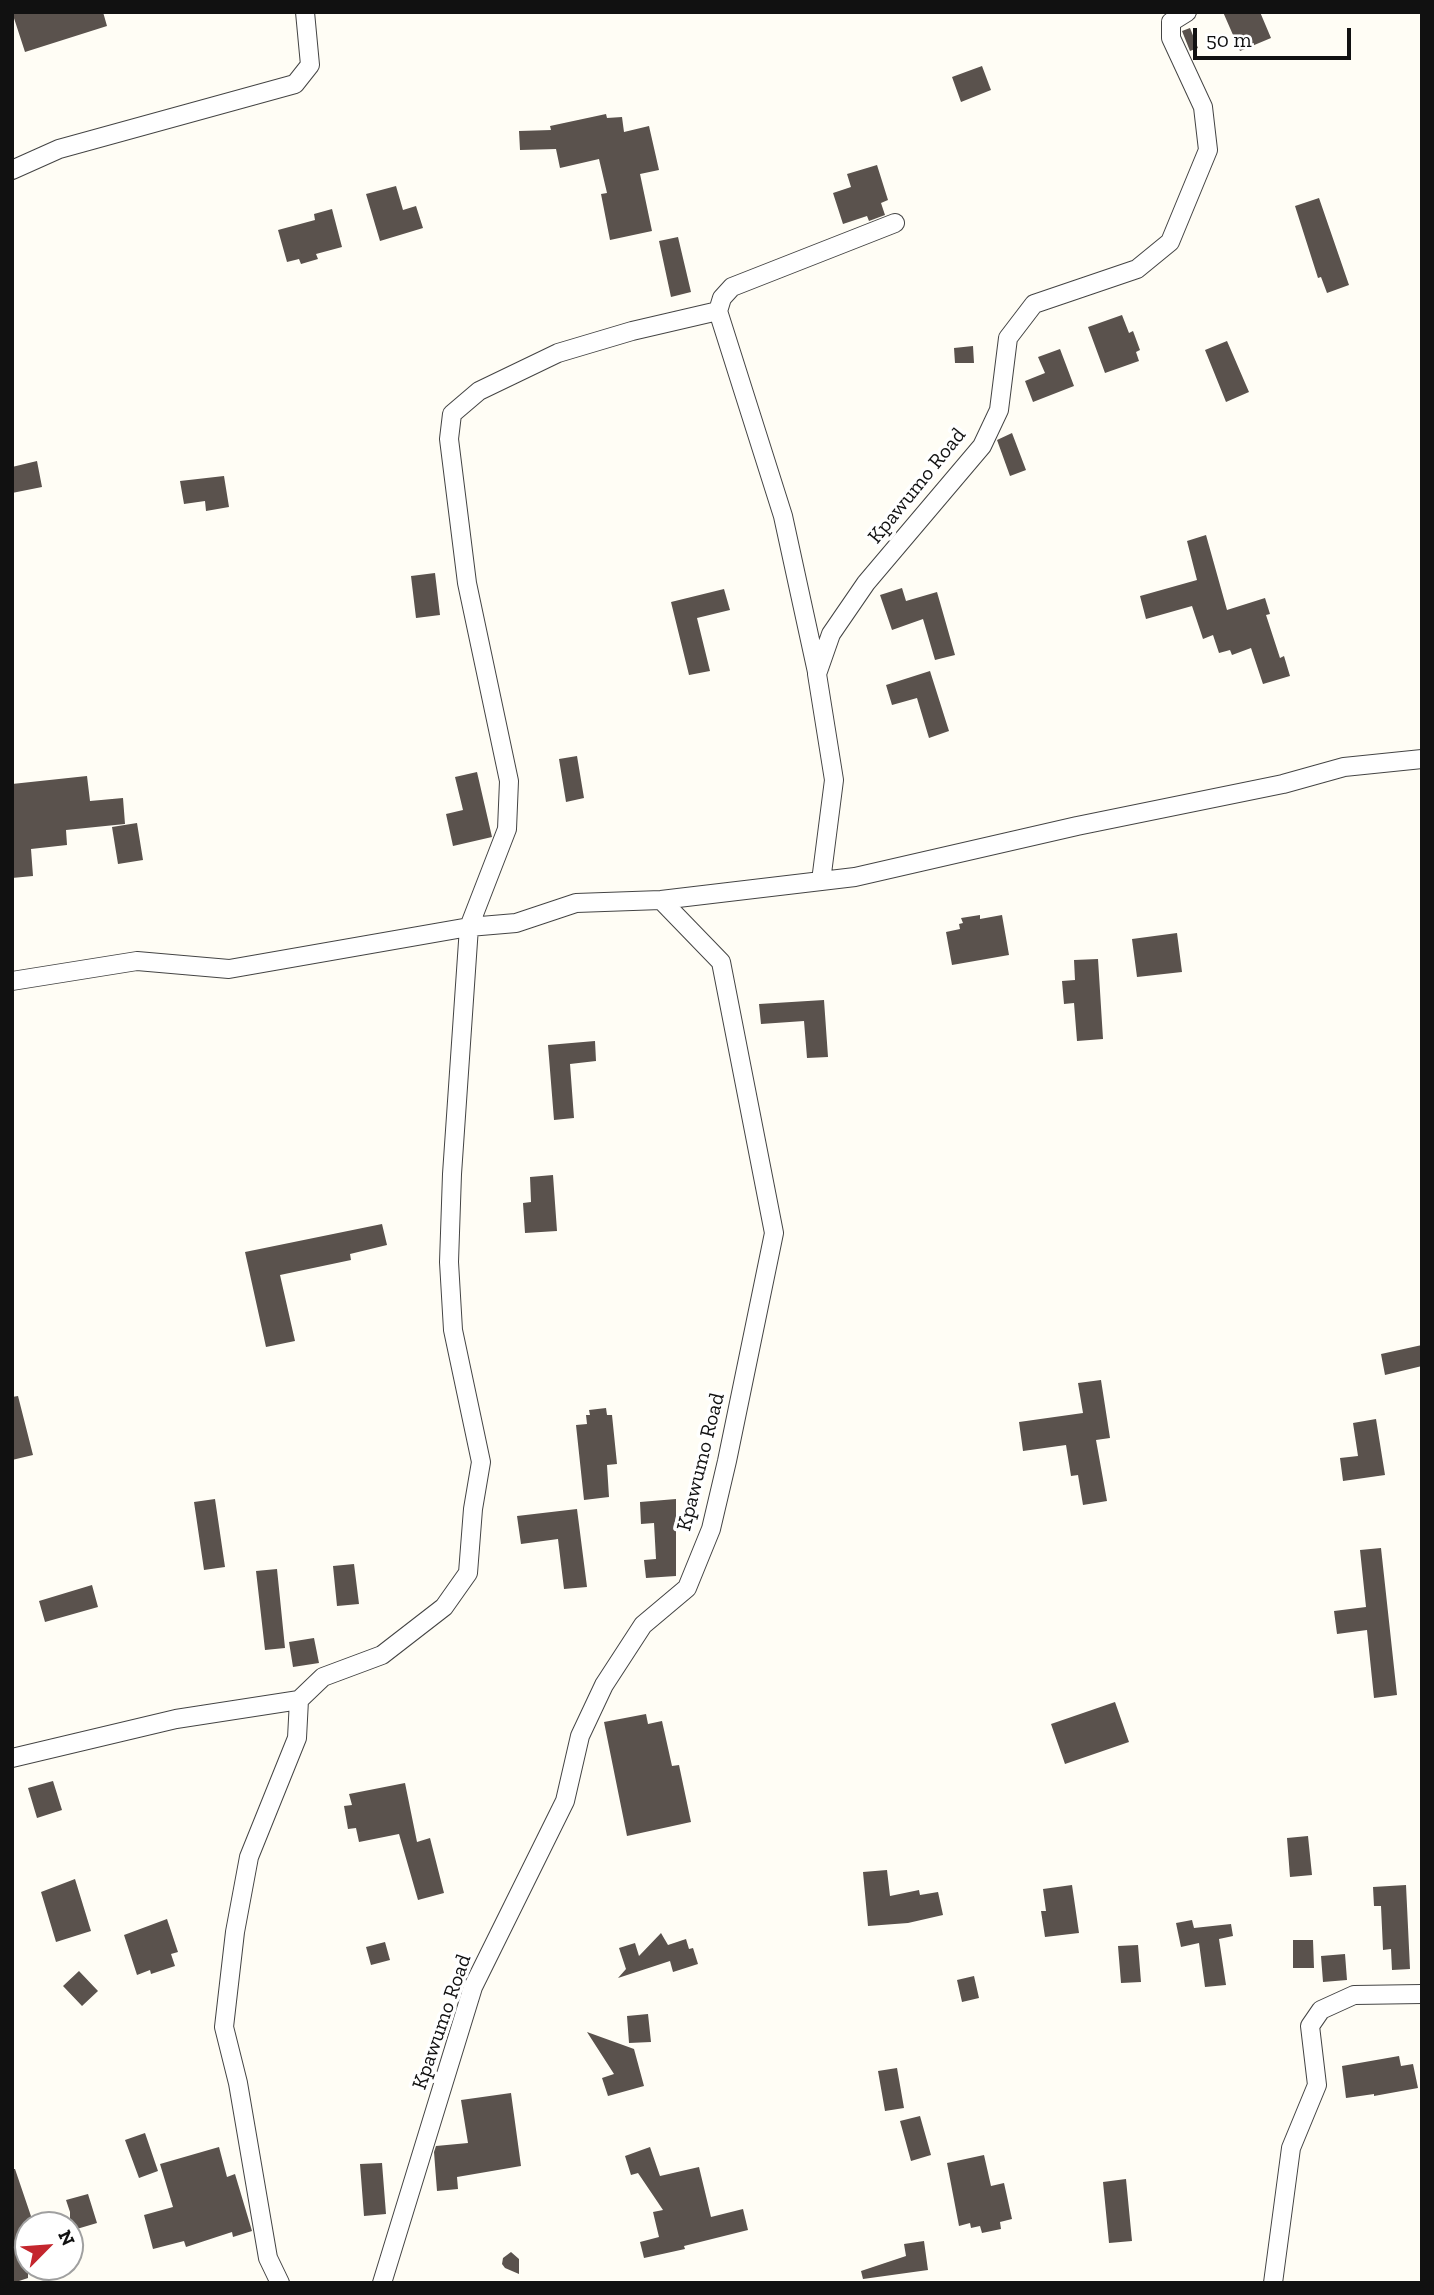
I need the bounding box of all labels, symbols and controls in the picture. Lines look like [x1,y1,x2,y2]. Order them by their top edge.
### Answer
scale bar [1196,14,1354,58]
text: 50 m [1206,27,1252,52]
street label: Kpawumo Road [863,423,971,549]
street label: Kpawumo Road [672,1390,730,1534]
street label: Kpawumo Road [407,1951,477,2093]
north arrow [14,2211,84,2281]
text: N [53,2226,80,2249]

